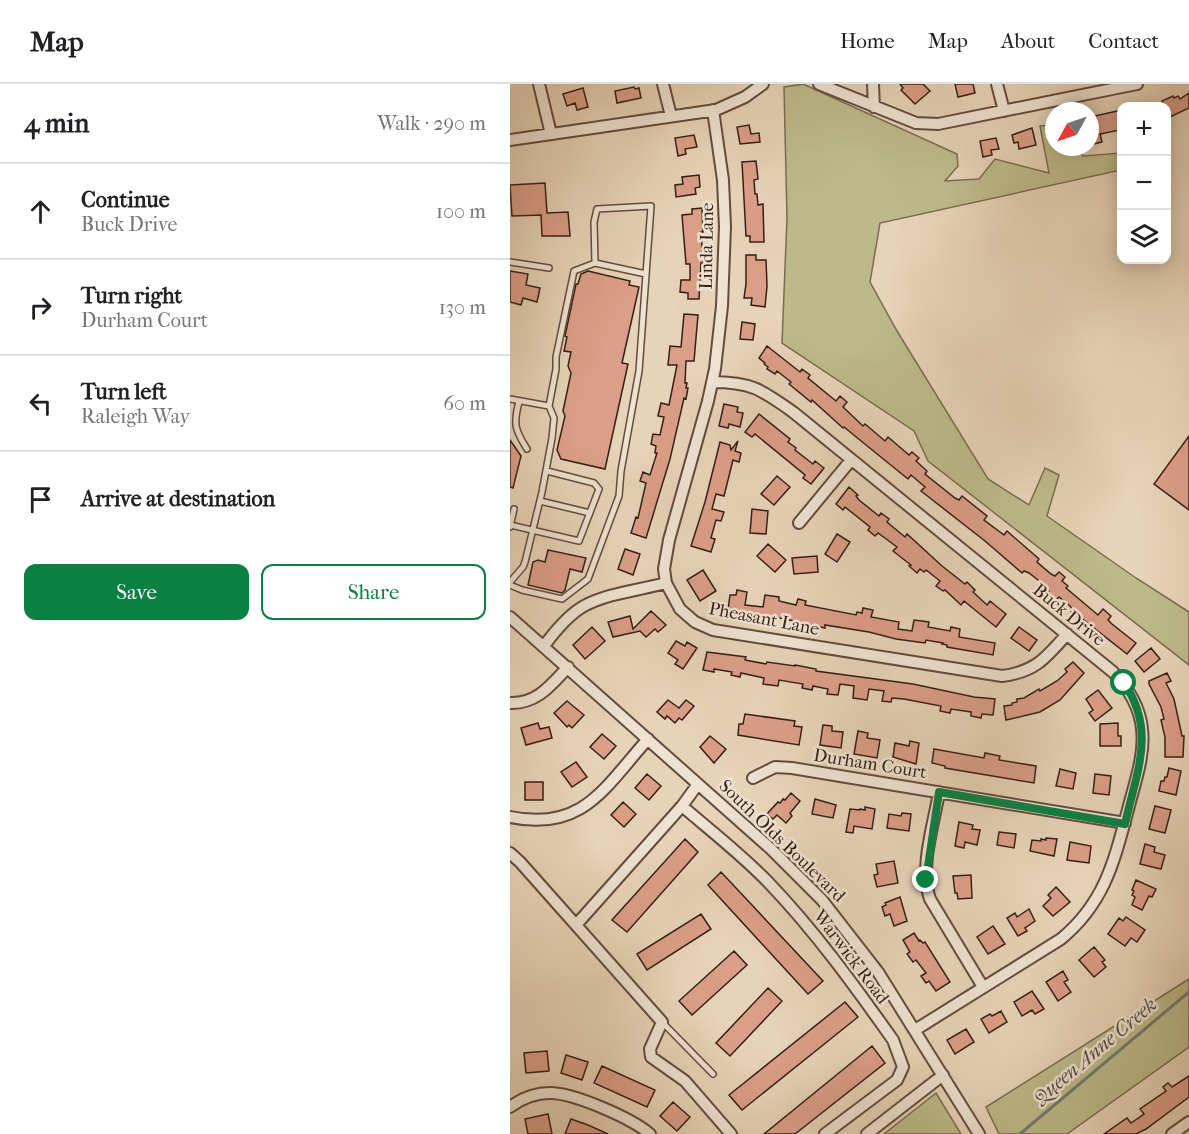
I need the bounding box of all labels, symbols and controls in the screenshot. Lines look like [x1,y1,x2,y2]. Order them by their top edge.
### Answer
text: Map [30,25,84,58]
text: Home [840,29,895,53]
text: Map [928,29,968,53]
text: About [1001,29,1055,53]
text: Contact [1088,29,1159,53]
north arrow [1045,102,1099,156]
map controls [1117,102,1171,264]
button: + [1117,102,1171,156]
text: 4 min [24,108,89,139]
text: Walk · 290 m [377,112,486,135]
button: − [1117,156,1171,210]
text: Continue [81,187,170,213]
icon: ahead [24,195,57,228]
text: 100 m [436,200,486,223]
street label: Linda Lane [696,202,718,290]
button: layers [1117,210,1171,264]
text: Buck Drive [81,213,177,236]
text: Turn right [81,283,182,309]
icon: right [24,291,57,324]
text: 130 m [439,296,486,319]
text: Durham Court [81,309,208,332]
text: Turn left [81,379,167,405]
icon: left [24,387,57,420]
text: 60 m [443,392,486,415]
text: Raleigh Way [81,405,190,428]
icon: arrive [24,483,57,516]
text: Arrive at destination [81,486,275,512]
button: Save [24,564,249,620]
button: Share [261,564,486,620]
street label: Buck Drive [1029,580,1109,651]
street label: Pheasant Lane [707,598,821,640]
route start [1110,669,1136,695]
street label: Durham Court [812,745,929,783]
street label: South Olds Boulevard [715,775,850,907]
route end [912,866,938,892]
street label: Warwick Road [808,905,893,1008]
water label: Queen Anne Creek [1028,993,1162,1111]

